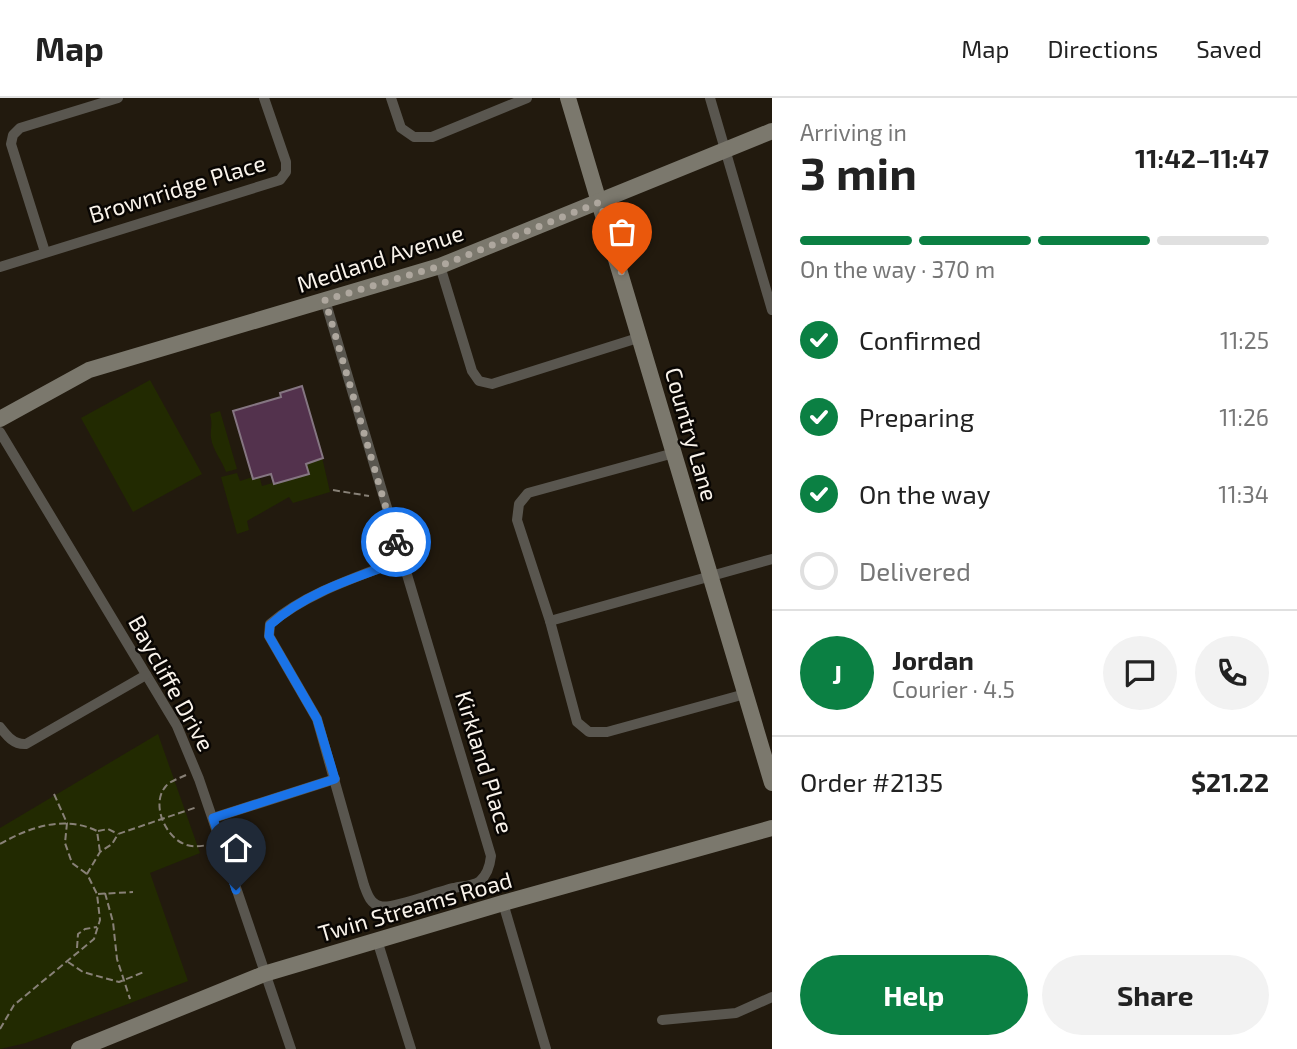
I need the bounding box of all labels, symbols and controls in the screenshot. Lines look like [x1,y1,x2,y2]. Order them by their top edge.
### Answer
text: Map [35,28,104,68]
text: Map [961,34,1009,63]
text: Directions [1047,34,1158,63]
text: Saved [1196,34,1262,63]
text: Arriving in [800,118,907,146]
text: 11:42–11:47 [1135,142,1269,173]
text: 3 min [800,144,917,199]
street label: Brownridge Place [85,148,269,228]
pin [592,202,652,274]
icon: bag [603,213,641,251]
street label: Medland Avenue [293,218,467,298]
text: On the way · 370 m [800,255,995,283]
icon: check [800,321,838,359]
text: Confirmed [859,324,982,355]
text: 11:25 [1220,326,1269,354]
street label: Country Lane [660,364,724,504]
icon: check [800,398,838,436]
text: Preparing [859,401,974,432]
text: 11:26 [1219,403,1269,431]
icon: check [800,475,838,513]
text: On the way [859,478,990,509]
text: 11:34 [1218,480,1269,508]
courier [361,507,431,577]
icon: bike [377,523,415,561]
text: Delivered [859,555,971,586]
street label: Baycliffe Drive [123,610,221,756]
button: chat [1103,636,1177,710]
button: phone [1195,636,1269,710]
text: Jordan [892,644,974,675]
text: J [832,658,842,689]
text: Courier · 4.5 [892,675,1015,703]
street label: Kirkland Place [450,687,520,837]
text: Order #2135 [800,766,943,797]
text: $21.22 [1191,766,1269,797]
pin [206,818,266,890]
icon: home [217,829,255,867]
street label: Twin Streams Road [315,865,515,947]
button: Help [800,955,1028,1035]
button: Share [1042,955,1269,1035]

